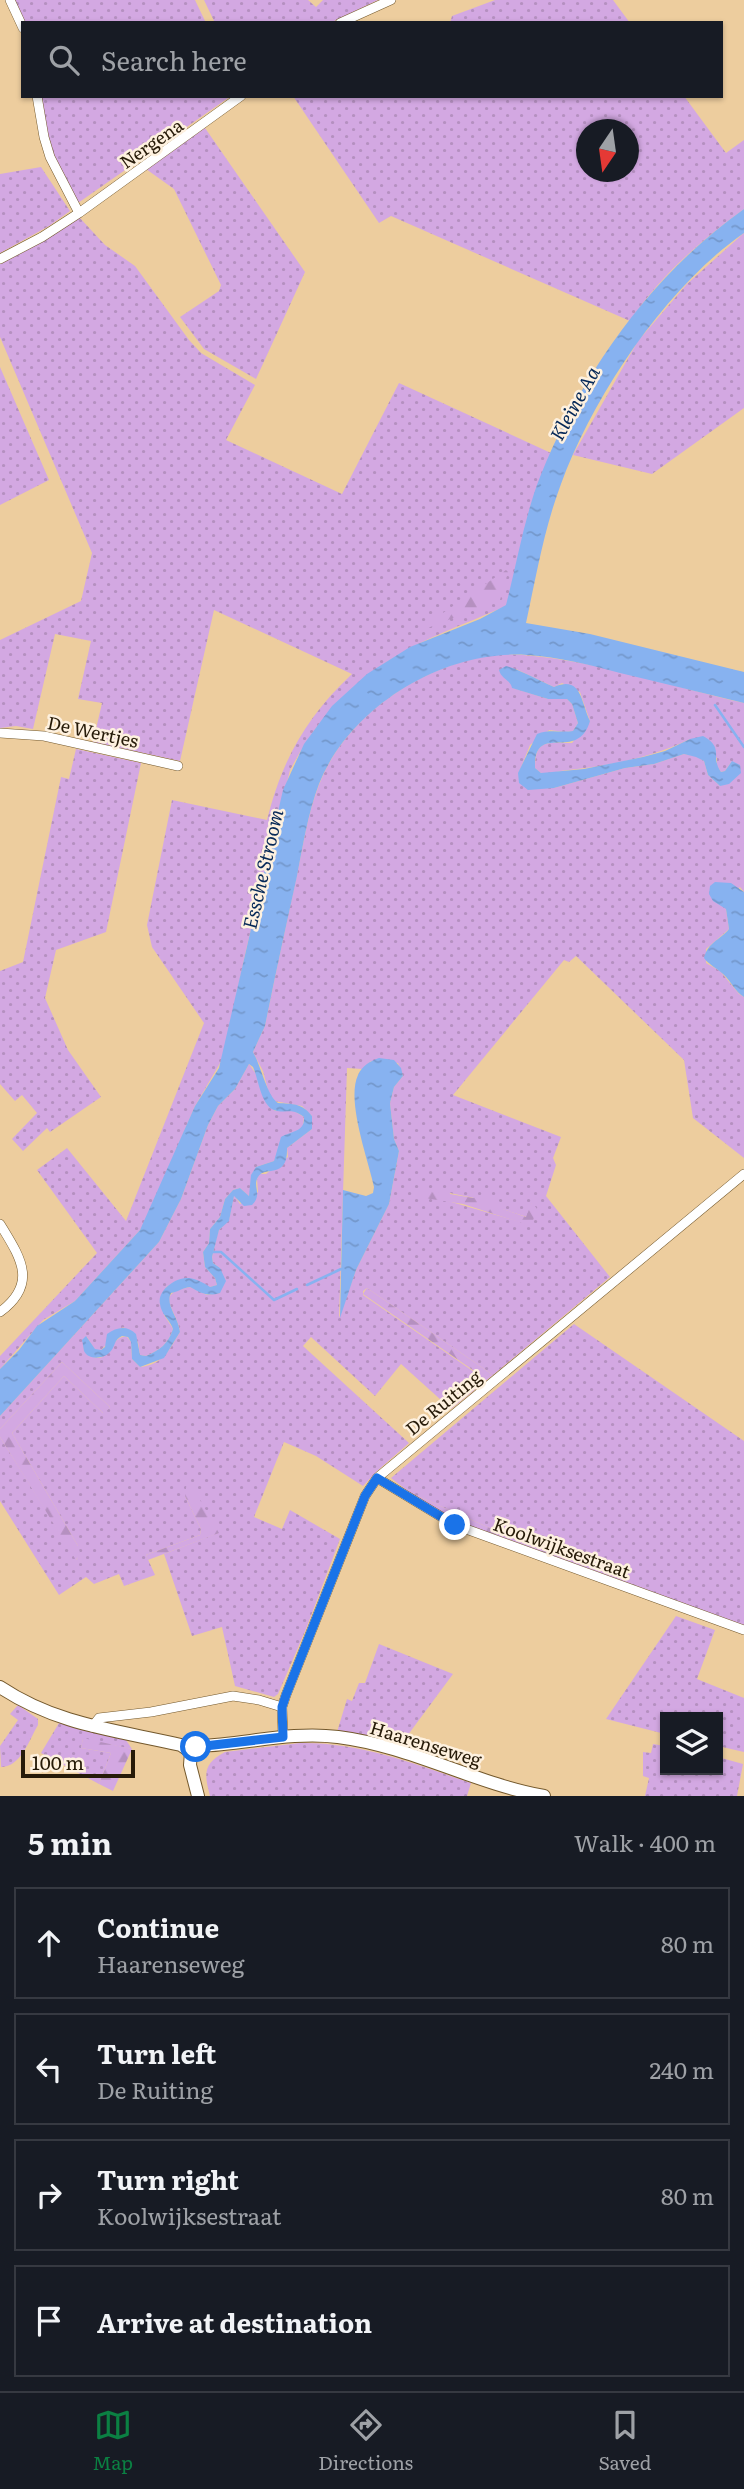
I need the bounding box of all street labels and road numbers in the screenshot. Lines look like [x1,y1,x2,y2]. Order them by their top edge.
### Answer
street label: Nergena [114,111,189,175]
street label: De Wertjes [45,708,141,754]
street label: De Ruiting [399,1362,488,1441]
street label: Koolwijksestraat [490,1510,635,1585]
street label: Haarenseweg [367,1713,486,1773]

